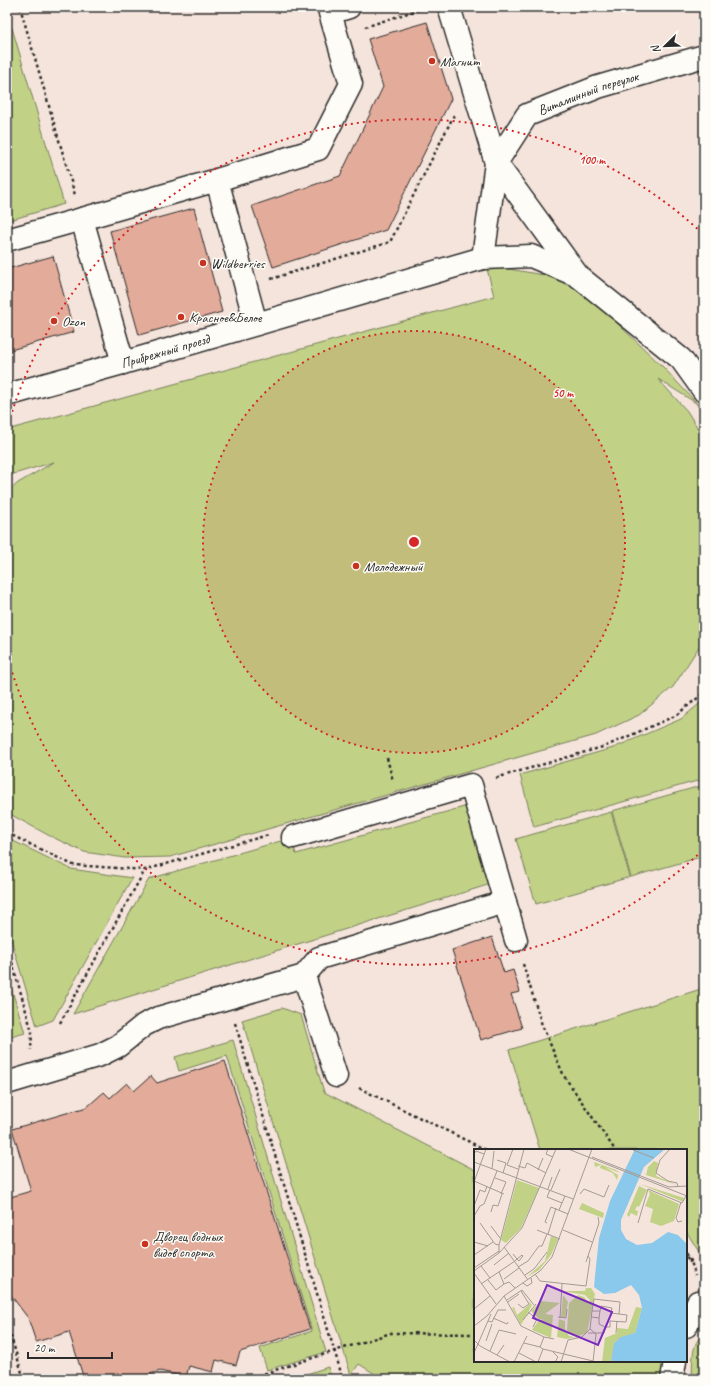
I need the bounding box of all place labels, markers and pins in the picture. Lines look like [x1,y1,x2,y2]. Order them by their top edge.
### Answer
place label: Магнит [440,53,481,70]
marker: Магнит [427,56,437,66]
place label: Wildberries [211,255,266,272]
marker: Wildberries [198,258,208,268]
place label: Красное&Белое [189,309,263,326]
marker: Красное&Белое [176,312,186,322]
place label: Ozon [62,313,86,330]
marker: Ozon [49,316,59,326]
centre of rings [407,535,421,549]
place label: Молодежный [364,558,424,575]
marker: Молодежный [351,561,361,571]
place label: Дворец водных видов спорта [153,1228,224,1261]
marker: Дворец водных видов спорта [140,1239,150,1249]

